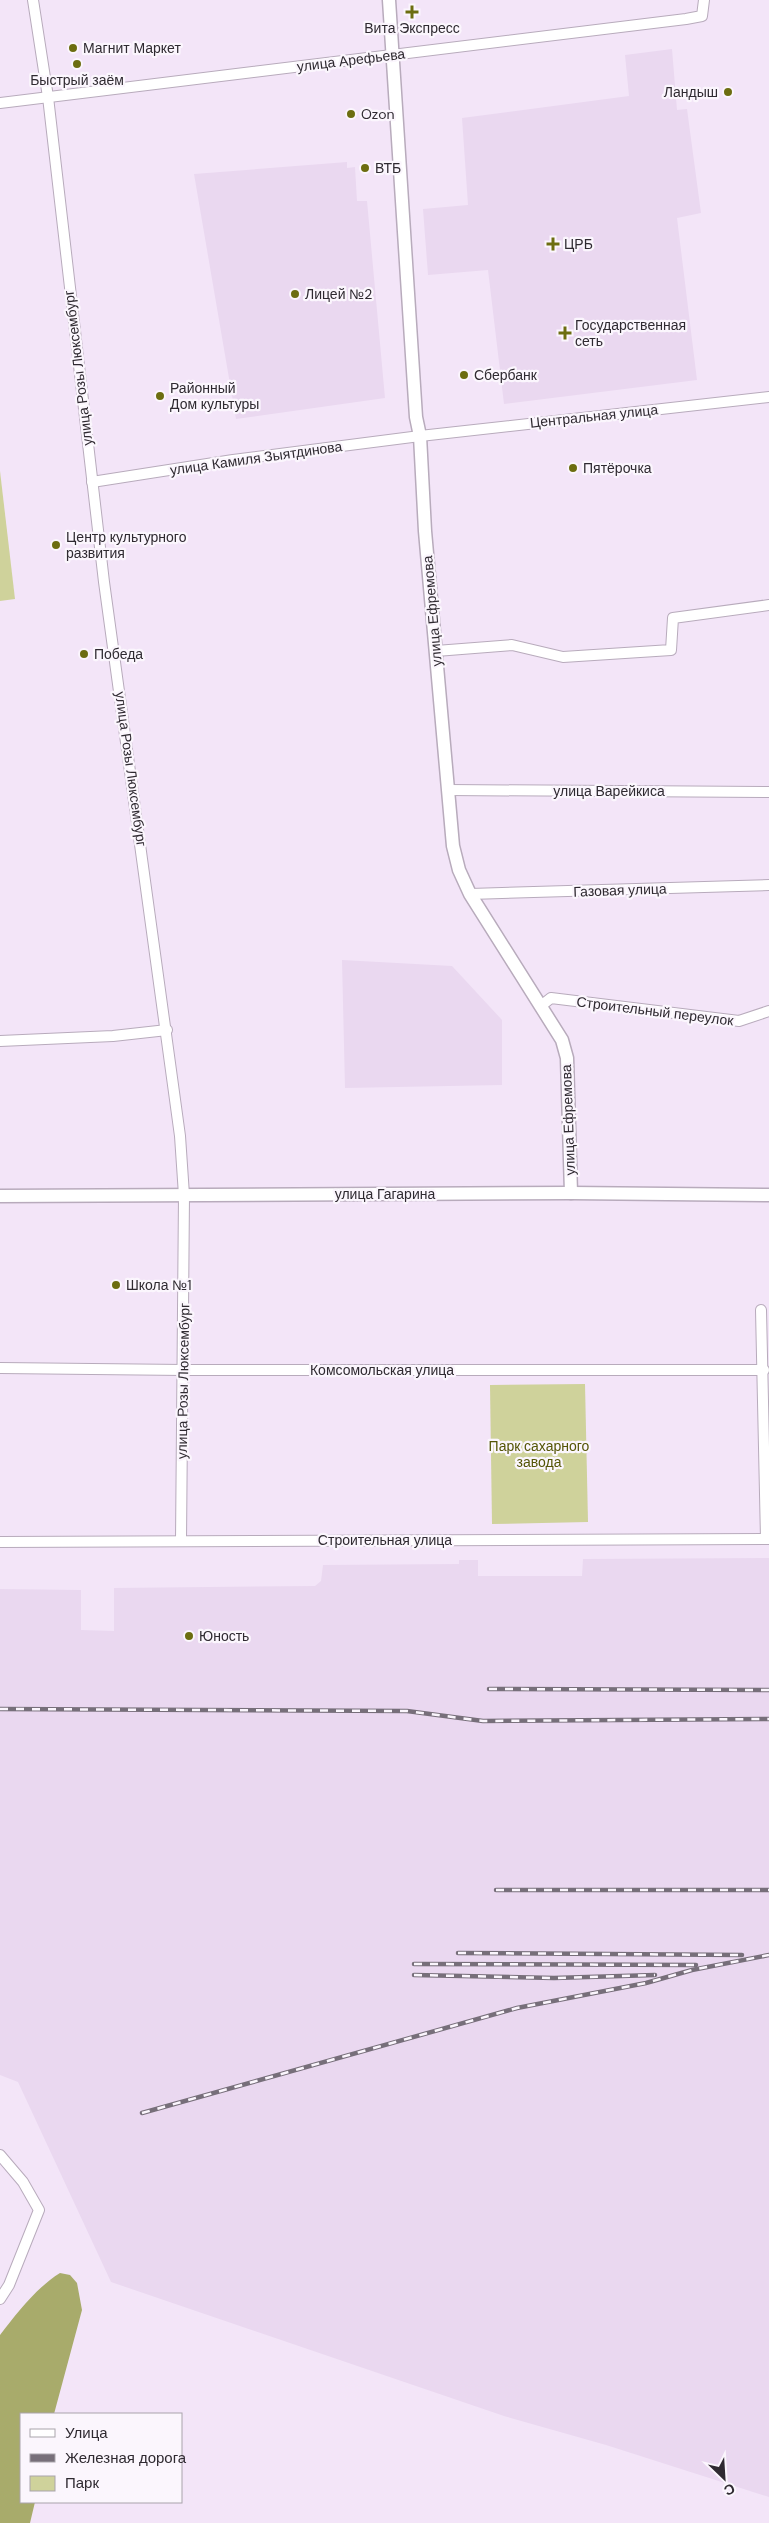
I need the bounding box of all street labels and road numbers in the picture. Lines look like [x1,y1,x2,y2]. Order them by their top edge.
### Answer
street label: улица Арефьева [296,44,406,76]
street label: улица Розы Люксембург [60,289,96,447]
street label: Центральная улица [529,400,659,432]
street label: улица Камиля Зыятдинова [169,437,343,479]
street label: улица Ефремова [418,555,446,667]
street label: улица Розы Люксембург [111,690,151,848]
street label: улица Варейкиса [553,782,665,800]
street label: Газовая улица [573,879,667,901]
street label: Строительный переулок [575,992,735,1030]
street label: улица Ефремова [557,1064,579,1176]
street label: улица Гагарина [335,1185,435,1203]
street label: улица Розы Люксембург [173,1303,193,1459]
street label: Комсомольская улица [310,1361,454,1379]
street label: Строительная улица [318,1531,452,1549]

